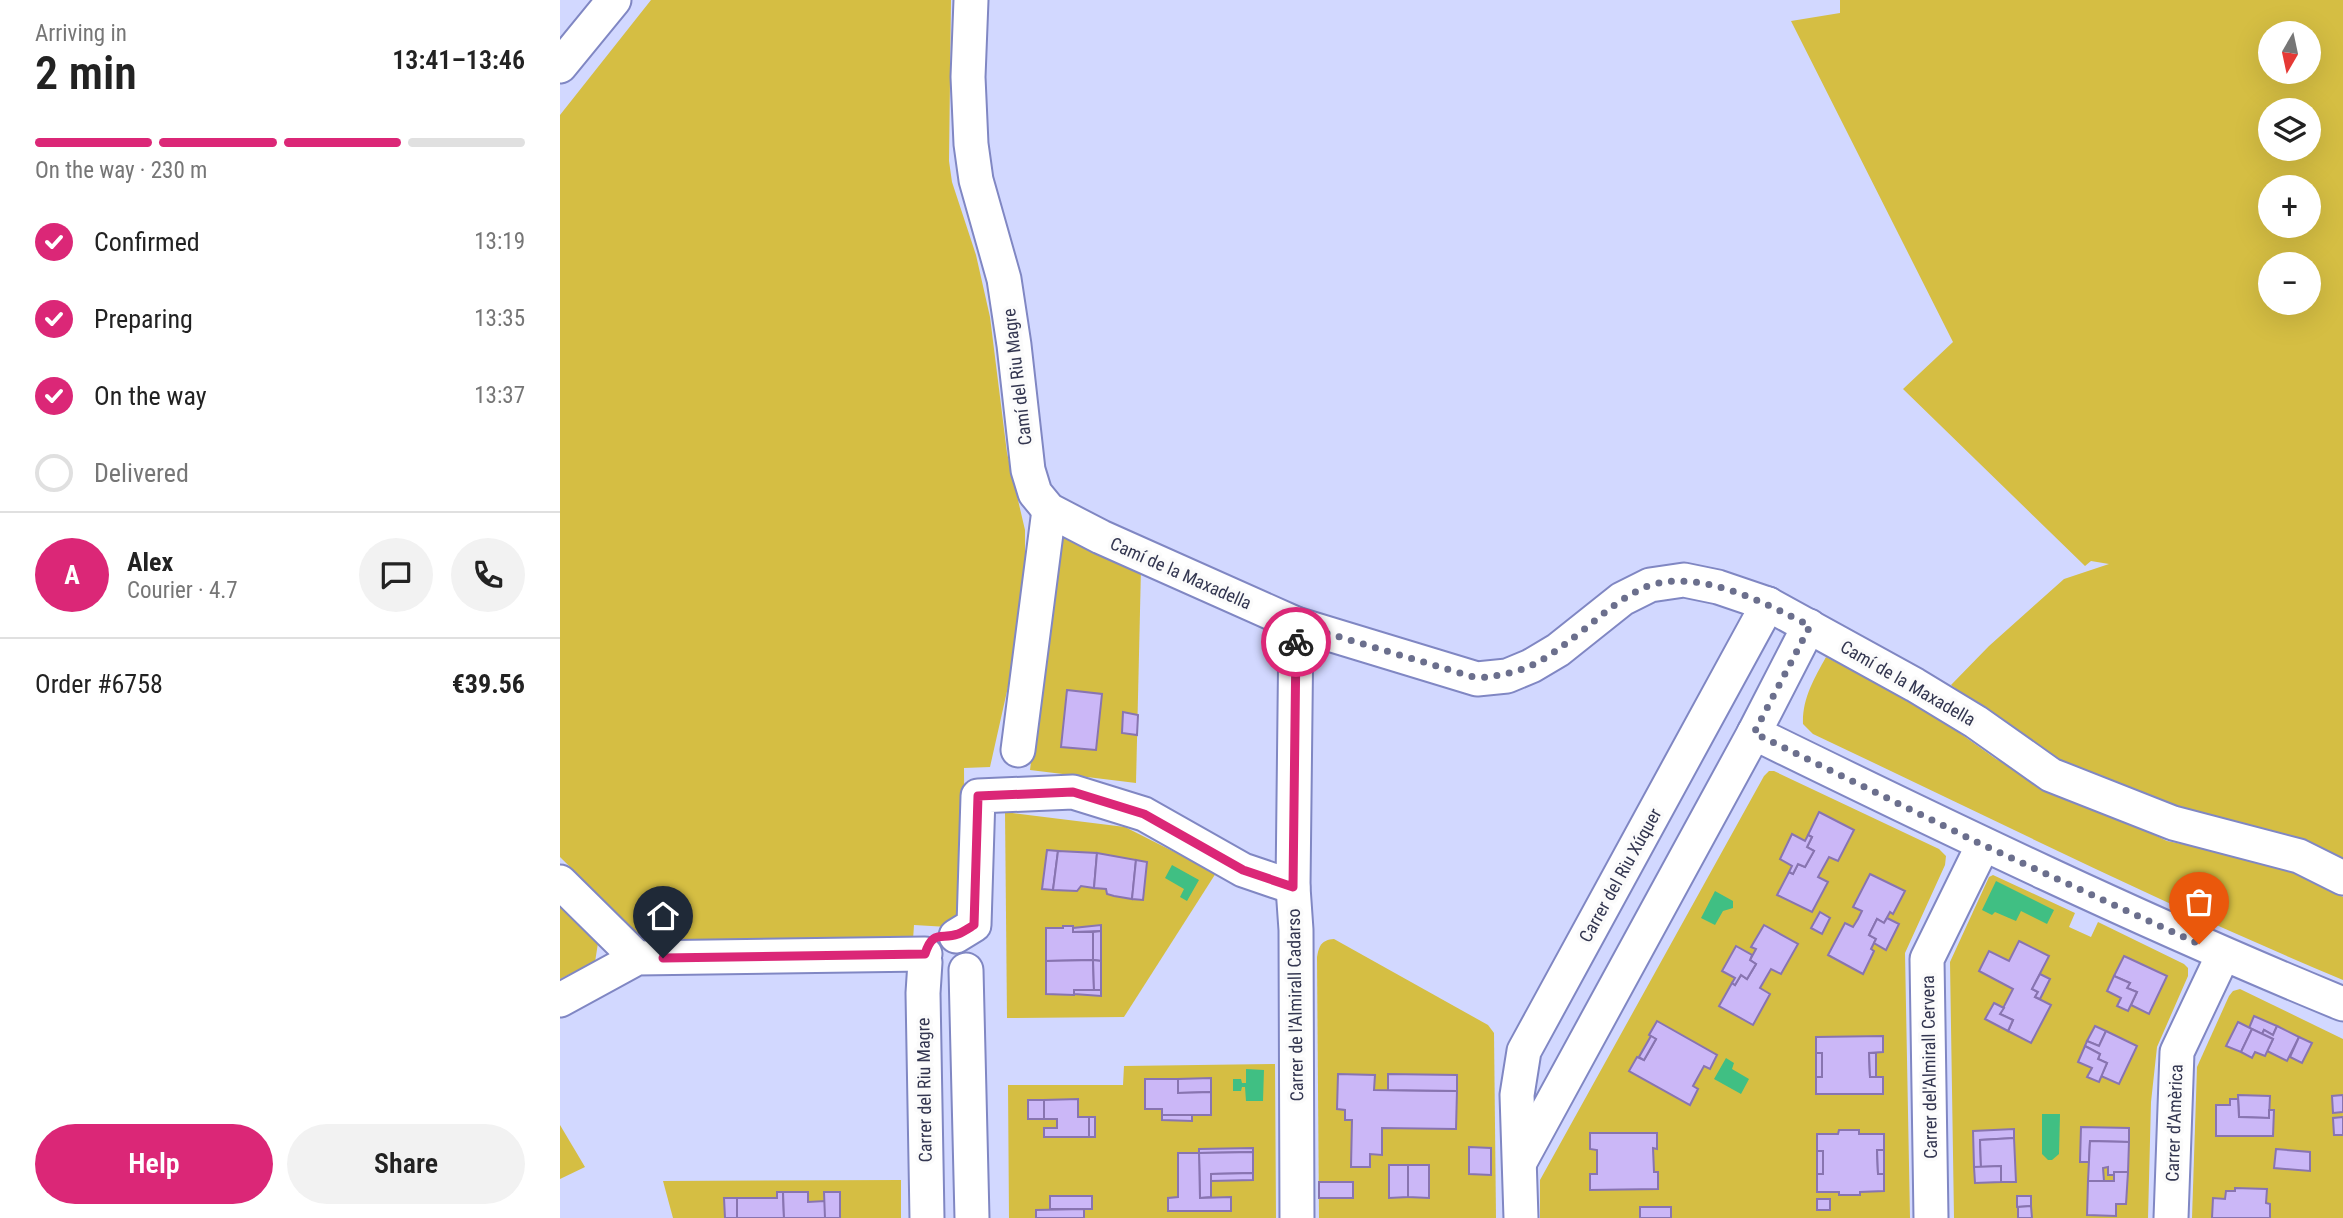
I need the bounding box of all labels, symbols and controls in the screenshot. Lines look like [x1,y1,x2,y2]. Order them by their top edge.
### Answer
text: Arriving in [35,20,127,47]
north arrow [2258,21,2320,84]
map controls [2258,21,2321,315]
text: 13:41–13:46 [392,45,525,75]
text: 2 min [35,46,137,100]
button: layers [2258,98,2321,161]
text: On the way · 230 m [35,157,207,184]
button: + [2258,175,2321,238]
icon: check [35,223,73,261]
text: Confirmed [94,227,200,257]
text: 13:19 [474,228,525,255]
button: − [2258,252,2321,315]
icon: check [35,300,73,338]
text: Preparing [94,304,193,334]
text: 13:35 [474,305,525,332]
street label: Camí del Riu Magre [998,307,1036,447]
icon: check [35,377,73,415]
text: On the way [94,381,207,411]
text: 13:37 [474,382,525,409]
text: Delivered [94,458,189,488]
street label: Camí de la Maxadella [1107,532,1255,614]
button: chat [359,538,433,612]
button: phone [451,538,525,612]
text: Alex [127,547,173,577]
text: A [64,560,80,590]
text: Courier · 4.7 [127,577,238,604]
courier [1261,607,1331,677]
icon: bike [1277,623,1315,661]
street label: Camí de la Maxadella [1837,636,1979,730]
text: Order #6758 [35,669,163,699]
text: €39.56 [452,669,525,699]
street label: Carrer del Riu Xúquer [1574,804,1666,946]
pin [2169,872,2229,944]
icon: bag [2180,883,2218,921]
pin [633,886,693,958]
icon: home [644,897,682,935]
street label: Carrer de l'Almirall Cadarso [1283,908,1307,1102]
street label: Carrer del'Almirall Cervera [1917,975,1941,1159]
street label: Carrer del Riu Magre [912,1017,936,1163]
street label: Carrer d'Amèrica [2161,1064,2187,1182]
button: Help [35,1124,273,1204]
button: Share [287,1124,525,1204]

